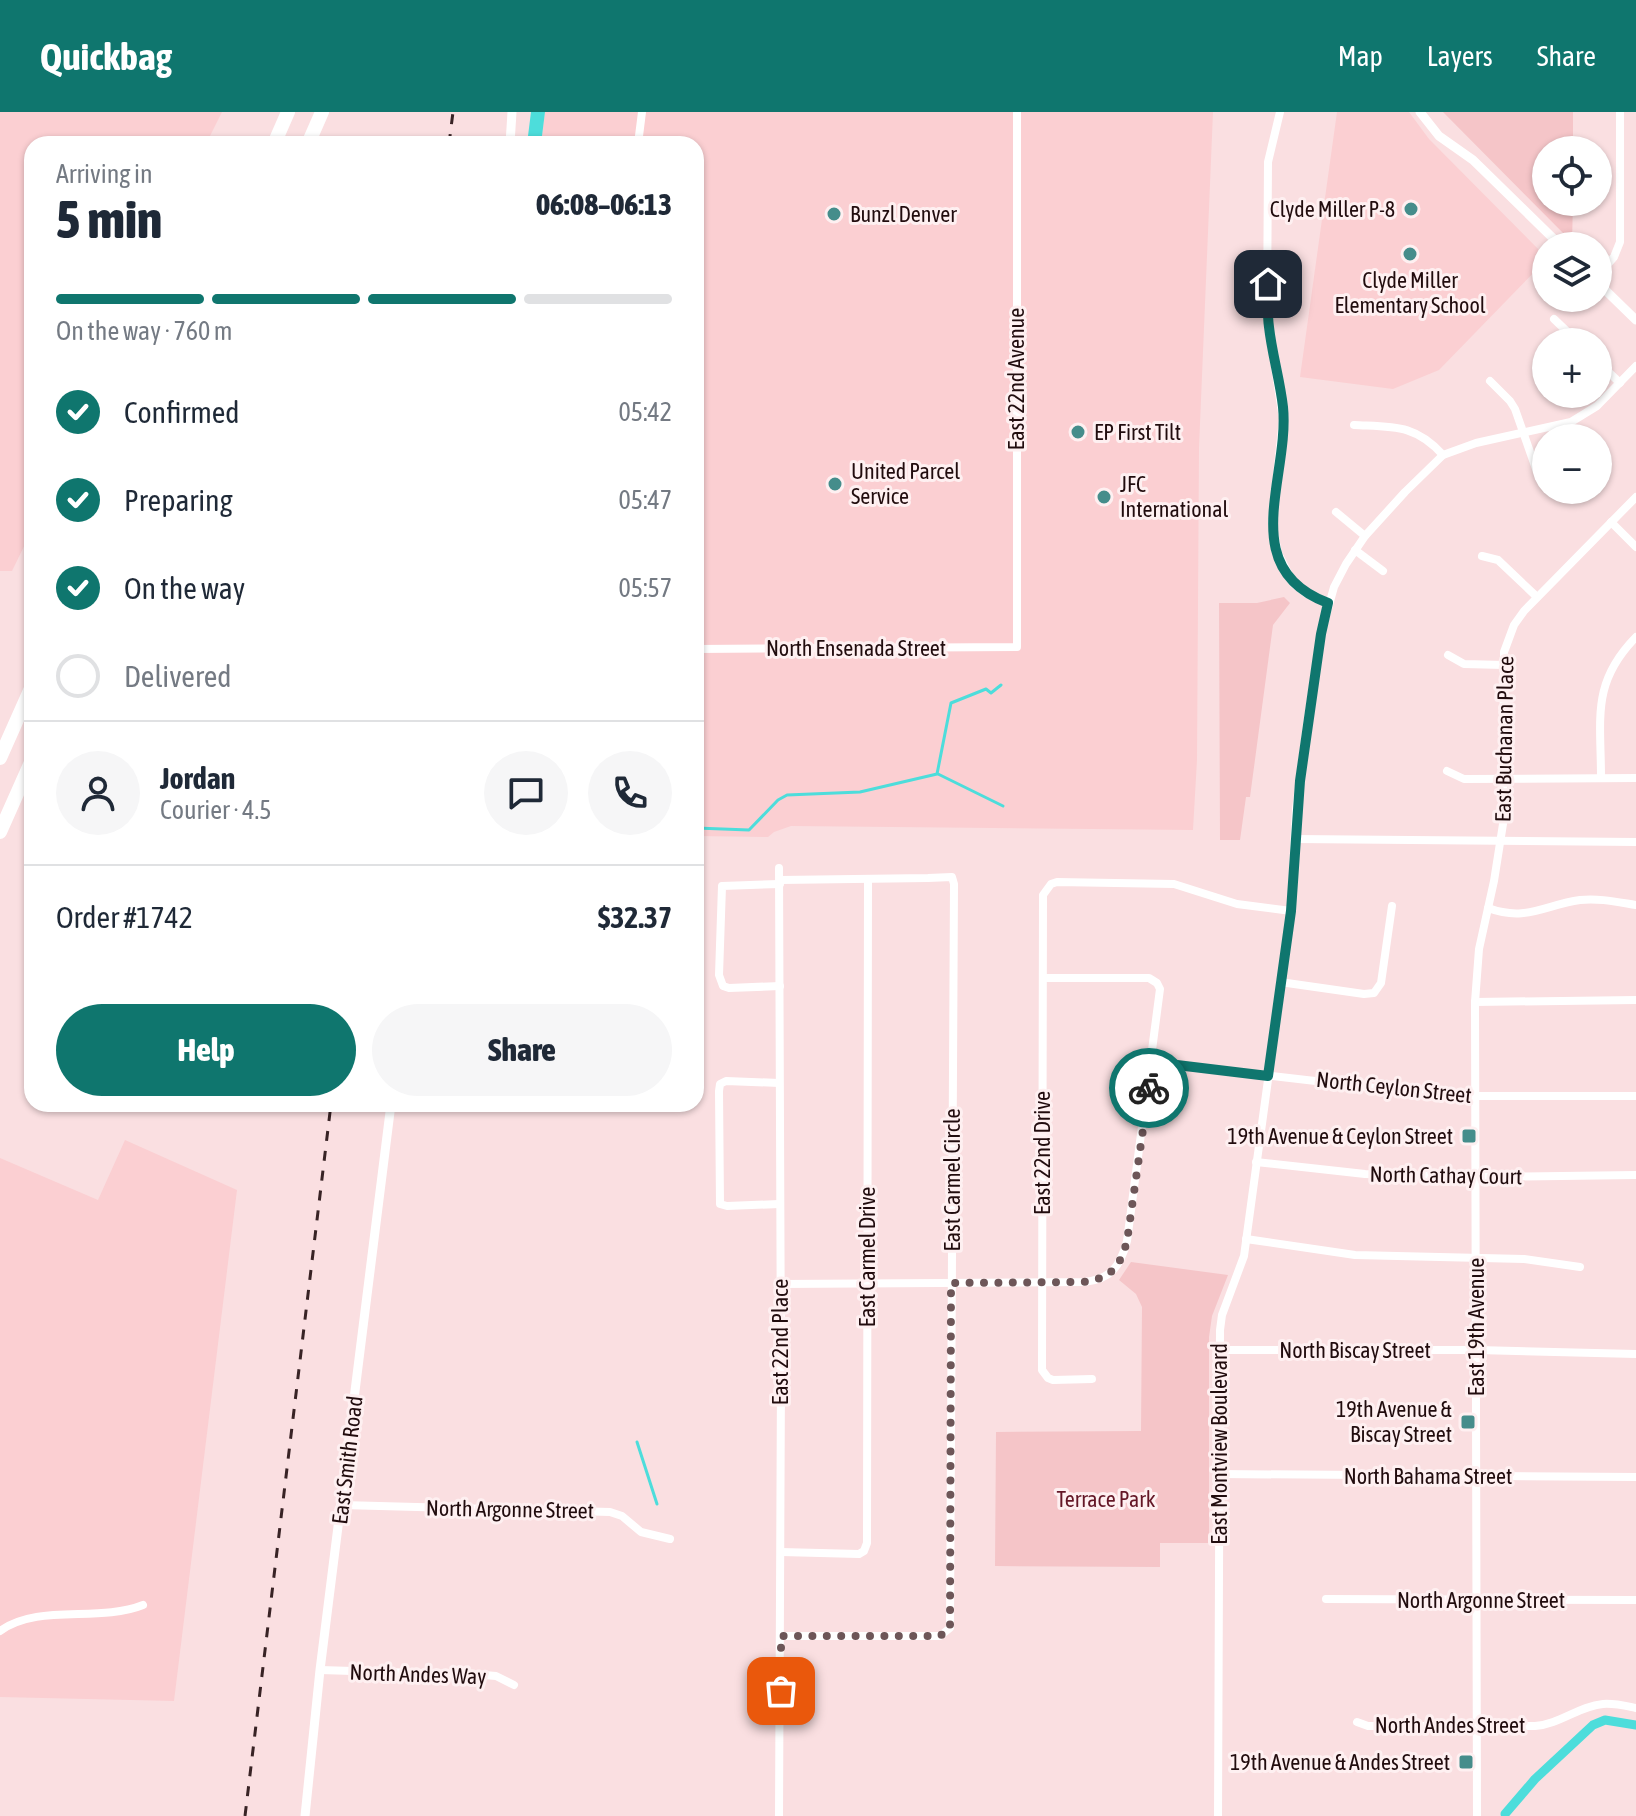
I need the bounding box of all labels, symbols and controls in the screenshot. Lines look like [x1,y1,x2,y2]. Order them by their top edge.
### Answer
text: Quickbag [40,35,172,78]
text: Map [1338,40,1383,72]
text: Layers [1427,40,1493,72]
text: Share [1537,40,1596,72]
map controls [1532,136,1612,504]
button: locate [1532,136,1612,216]
text: Arriving in [56,159,153,189]
text: 06:08–06:13 [536,187,672,221]
text: 5 min [56,189,162,249]
place label: Clyde Miller P-8 [1270,196,1395,222]
marker: Clyde Miller P-8 [1402,200,1420,218]
place label: Bunzl Denver [850,201,957,227]
marker: Bunzl Denver [825,205,843,223]
button: layers [1532,232,1612,312]
marker: Clyde Miller Elementary School [1401,245,1419,263]
pin [1234,250,1302,318]
icon: home [1246,262,1290,306]
place label: Clyde Miller Elementary School [1334,267,1486,318]
street label: East 22nd Avenue [1003,308,1029,450]
text: On the way · 760 m [56,316,233,346]
button: + [1532,328,1612,408]
icon: check [56,390,100,434]
text: Confirmed [124,395,239,429]
text: 05:42 [618,397,672,427]
place label: EP First Tilt [1094,419,1181,445]
marker: EP First Tilt [1069,423,1087,441]
button: − [1532,424,1612,504]
place label: United Parcel Service [851,458,960,509]
place label: JFC International [1120,471,1228,522]
marker: United Parcel Service [826,475,844,493]
icon: check [56,478,100,522]
text: Preparing [124,483,233,517]
text: 05:47 [618,485,672,515]
marker: JFC International [1095,488,1113,506]
icon: check [56,566,100,610]
text: On the way [124,571,245,605]
text: 05:57 [618,573,672,603]
street label: North Ensenada Street [766,635,946,661]
street label: East Buchanan Place [1490,656,1518,822]
text: Delivered [124,659,232,693]
button: person [56,751,140,835]
button: chat [484,751,568,835]
button: phone [588,751,672,835]
text: Jordan [160,761,235,795]
text: Courier · 4.5 [160,795,271,825]
text: Order #1742 [56,900,193,934]
text: $32.37 [598,900,672,934]
button: Help [56,1004,356,1096]
button: Share [372,1004,672,1096]
courier [1109,1048,1189,1128]
icon: bike [1127,1066,1171,1110]
street label: North Ceylon Street [1315,1066,1473,1108]
street label: East 22nd Drive [1029,1091,1055,1215]
street label: East Carmel Circle [939,1108,965,1252]
place label: 19th Avenue & Ceylon Street [1227,1123,1453,1149]
marker: 19th Avenue & Ceylon Street [1460,1127,1478,1145]
street label: North Cathay Court [1370,1161,1522,1189]
street label: East Carmel Drive [854,1187,880,1327]
street label: East 19th Avenue [1463,1258,1489,1396]
street label: East 22nd Place [767,1279,793,1405]
street label: North Biscay Street [1279,1337,1431,1363]
street label: East Montview Boulevard [1206,1343,1232,1545]
street label: East Smith Road [326,1394,368,1526]
place label: 19th Avenue & Biscay Street [1336,1396,1453,1447]
marker: 19th Avenue & Biscay Street [1459,1413,1477,1431]
street label: North Bahama Street [1344,1463,1512,1489]
park label: Terrace Park [1057,1486,1156,1512]
street label: North Argonne Street [426,1495,594,1523]
street label: North Argonne Street [1397,1587,1565,1613]
pin [747,1657,815,1725]
street label: North Andes Way [349,1659,487,1689]
icon: bag [759,1669,803,1713]
street label: North Andes Street [1375,1712,1525,1738]
place label: 19th Avenue & Andes Street [1230,1749,1450,1775]
marker: 19th Avenue & Andes Street [1457,1753,1475,1771]

